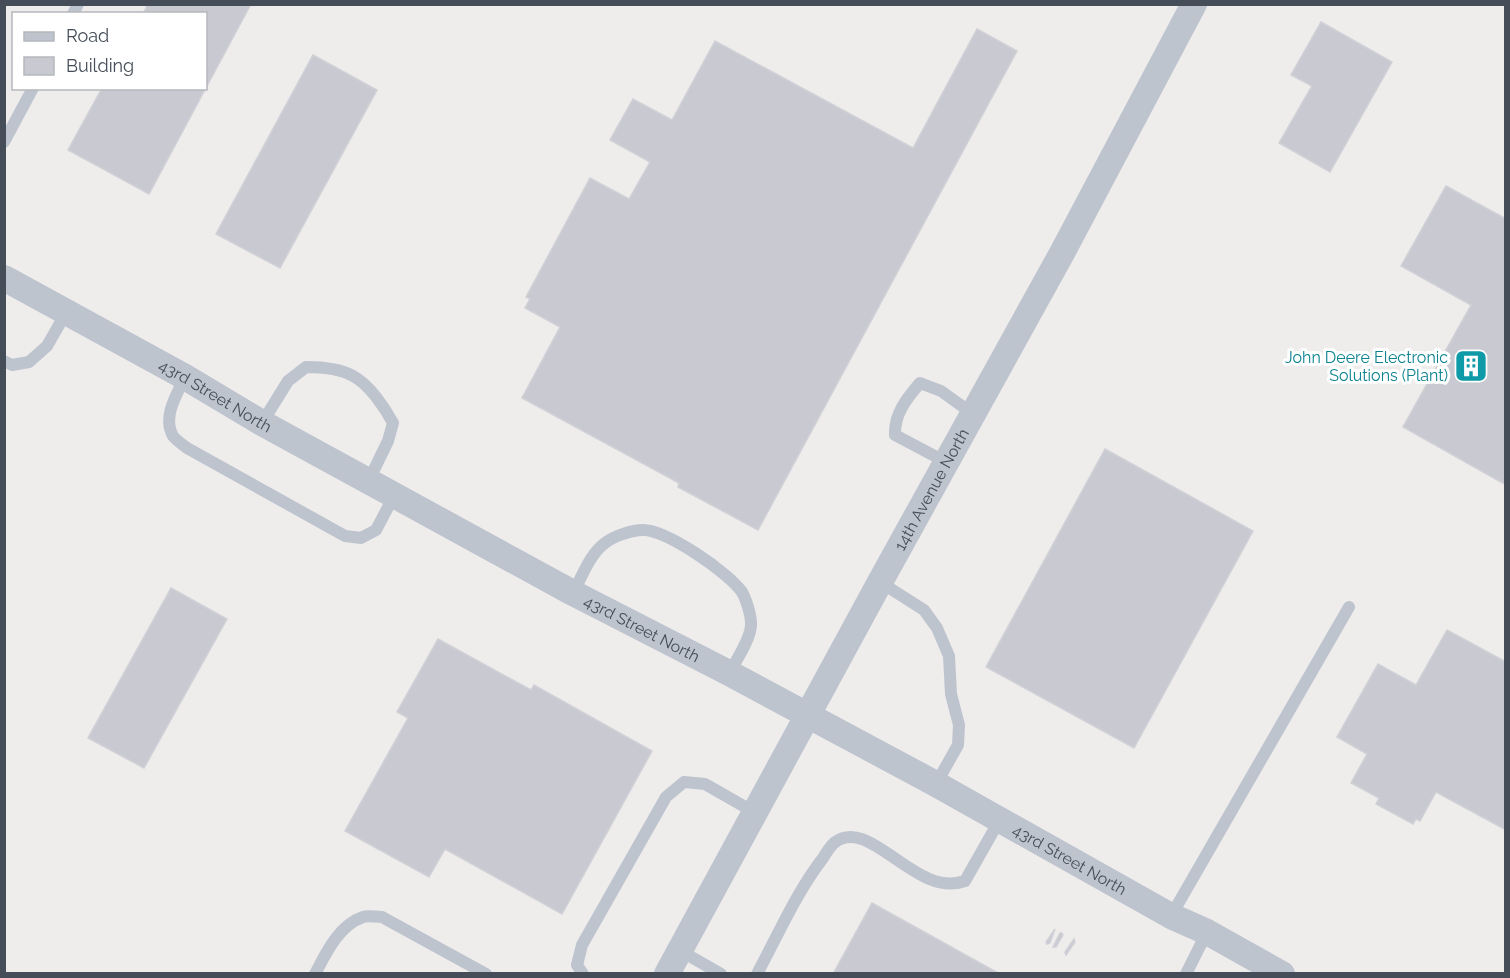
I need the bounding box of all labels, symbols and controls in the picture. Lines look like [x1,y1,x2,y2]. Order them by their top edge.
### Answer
legend [12,12,207,90]
text: Road [66,25,109,46]
text: Building [66,55,134,76]
place label: John Deere Electronic Solutions (Plant) [1285,348,1448,385]
building icon: John Deere Electronic Solutions (Plant) [1453,348,1489,384]
street label: 43rd Street North [156,356,275,436]
street label: 14th Avenue North [890,425,973,554]
street label: 43rd Street North [581,591,703,666]
street label: 43rd Street North [1009,820,1130,899]

